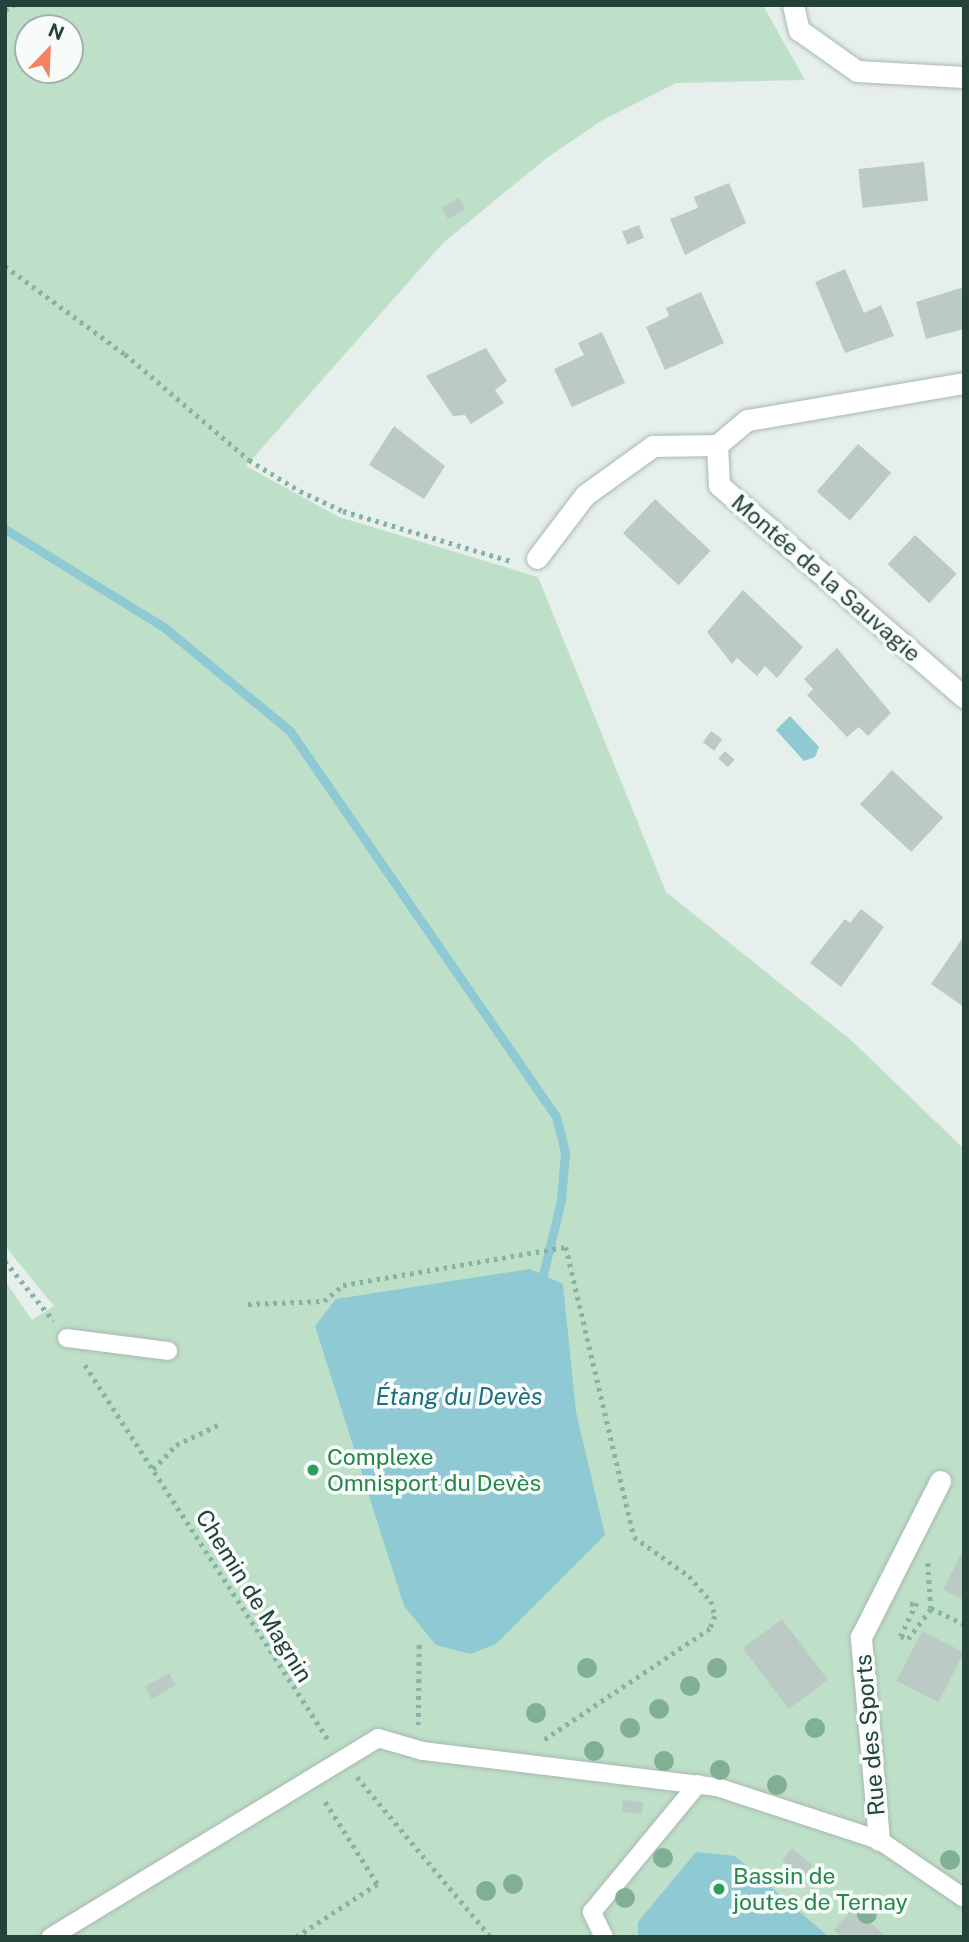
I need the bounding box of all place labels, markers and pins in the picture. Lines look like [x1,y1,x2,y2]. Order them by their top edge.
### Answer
place label: Complexe Omnisport du Devès [327,1443,541,1497]
marker: Complexe Omnisport du Devès [305,1462,321,1478]
place label: Bassin de joutes de Ternay [733,1862,908,1916]
marker: Bassin de joutes de Ternay [711,1881,727,1897]

